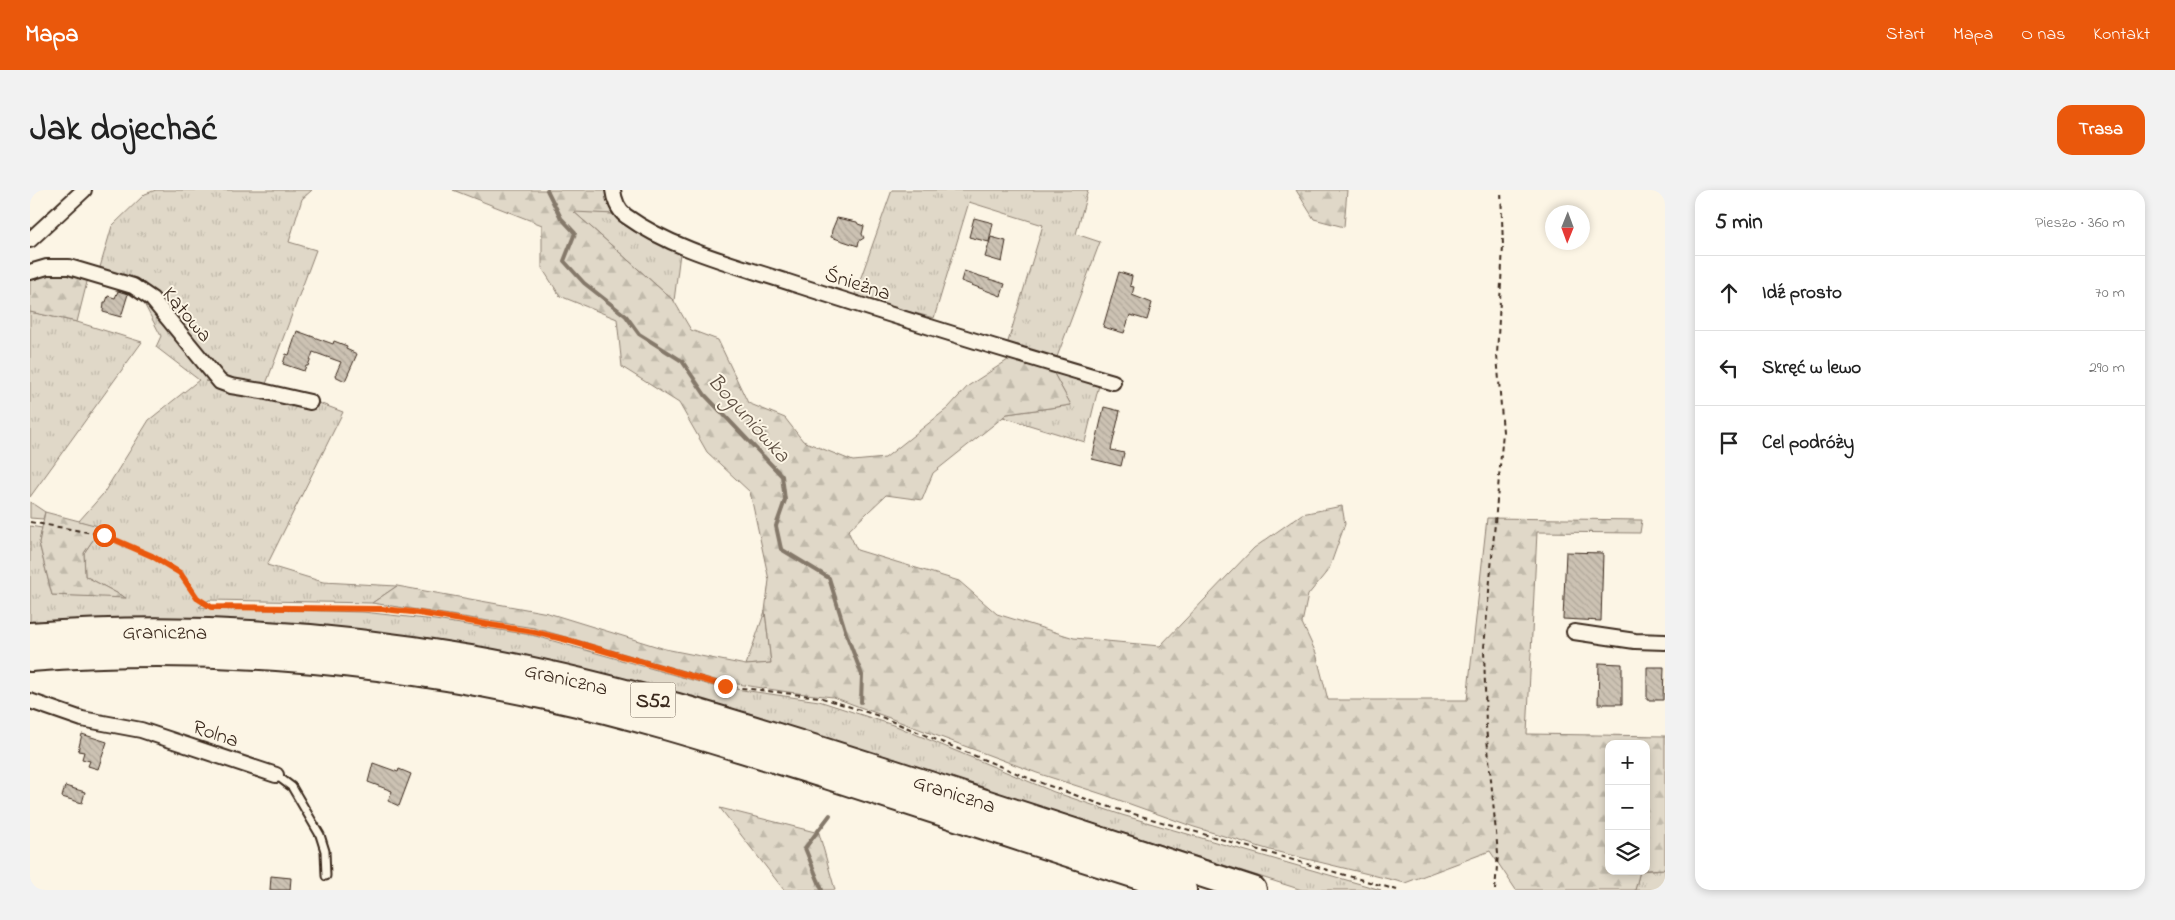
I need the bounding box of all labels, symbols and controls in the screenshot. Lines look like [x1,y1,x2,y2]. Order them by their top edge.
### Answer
text: Mapa [25,18,79,53]
text: Start [1886,22,1925,48]
text: Mapa [1953,22,1993,48]
text: O nas [2021,22,2065,48]
text: Kontakt [2093,22,2150,48]
text: Jak dojechać [30,105,217,156]
button: Trasa [2057,105,2145,155]
north arrow [1545,205,1590,250]
text: 5 min [1715,208,1763,238]
text: Pieszo · 360 m [2035,211,2125,235]
street label: Śnieżna [821,260,894,310]
icon: ahead [1715,279,1743,307]
text: Idź prosto [1762,280,1842,307]
street label: Kątowa [154,281,219,350]
text: 70 m [2095,281,2125,305]
icon: left [1715,354,1743,382]
text: Skręć w lewo [1762,355,1861,382]
text: 290 m [2089,356,2125,380]
water label: Boguniówka [699,367,797,472]
icon: arrive [1715,429,1743,457]
text: Cel podróży [1762,430,1854,457]
route start [93,524,116,547]
street label: Graniczna [122,618,208,649]
street label: Graniczna [521,657,611,705]
route end [714,675,737,698]
road number: S52 [630,682,676,718]
street label: Rolna [188,713,243,757]
map controls [1605,740,1650,875]
button: + [1605,740,1650,785]
street label: Graniczna [909,768,999,823]
button: − [1605,785,1650,830]
button: layers [1605,830,1650,875]

